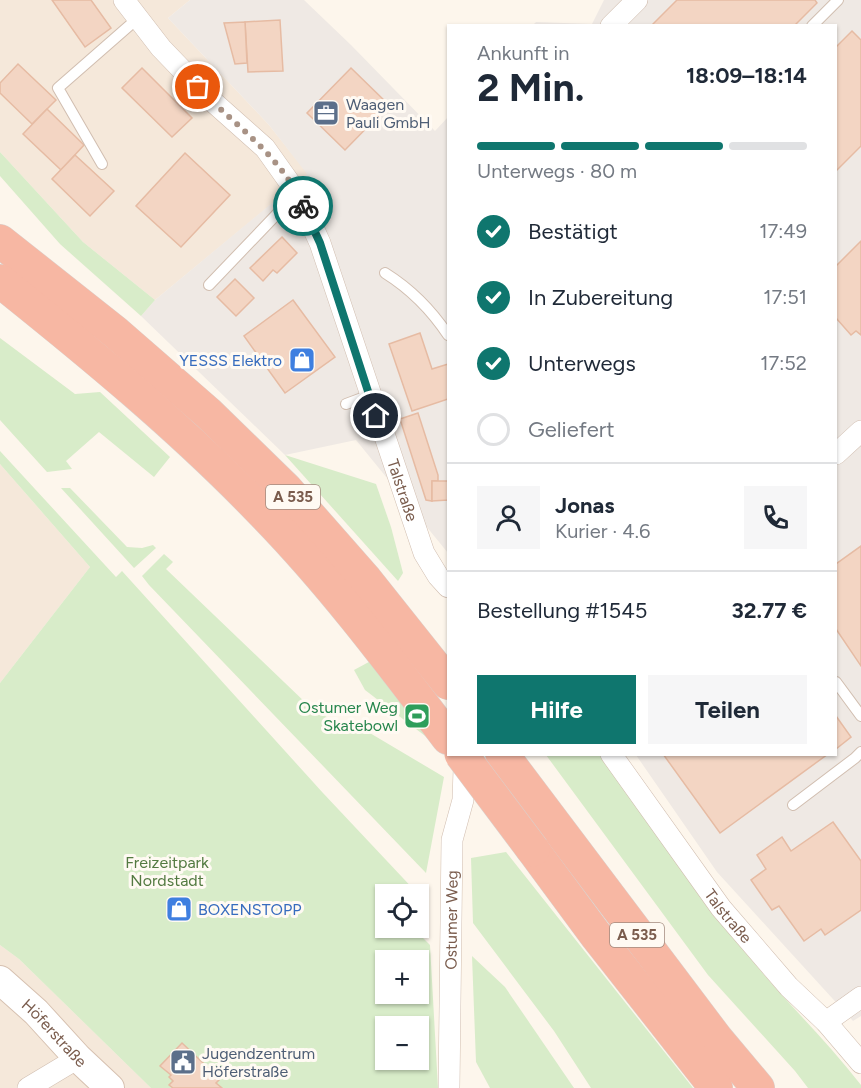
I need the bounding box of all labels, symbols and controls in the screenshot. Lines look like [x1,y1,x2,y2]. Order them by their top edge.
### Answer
text: Ankunft in [477,41,569,65]
pin [172,61,223,112]
text: 18:09–18:14 [686,62,807,89]
text: 2 Min. [477,64,584,111]
icon: bag [181,70,214,103]
place label: Waagen Pauli GmbH [346,95,431,132]
office icon: Waagen Pauli GmbH [311,98,341,128]
text: Unterwegs · 80 m [477,159,637,183]
courier [273,176,333,236]
icon: bike [287,190,320,223]
icon: check [477,215,510,248]
text: Bestätigt [528,218,618,245]
text: 17:49 [759,219,807,243]
icon: check [477,281,510,314]
text: In Zubereitung [528,284,673,311]
text: 17:51 [763,285,807,309]
shop icon: YESSS Elektro [287,345,317,375]
icon: check [477,347,510,380]
text: Unterwegs [528,350,636,377]
place label: YESSS Elektro [179,351,282,370]
text: 17:52 [760,351,807,375]
pin [350,390,401,441]
icon: home [359,399,392,432]
text: Geliefert [528,416,615,443]
street label: Talstraße [384,457,422,524]
road number: A 535 [266,485,320,509]
button: person [477,486,540,549]
button: phone [744,486,807,549]
text: Jonas [555,492,614,519]
text: Kurier · 4.6 [555,519,650,543]
text: Bestellung #1545 [477,597,647,624]
text: 32.77 € [732,597,807,624]
button: Hilfe [477,675,636,744]
button: Teilen [648,675,807,744]
place label: Ostumer Weg Skatebowl [299,698,398,735]
sports icon: Ostumer Weg Skatebowl [402,701,432,731]
park label: Freizeitpark Nordstadt [125,853,209,890]
street label: Ostumer Weg [441,870,461,970]
map controls [375,884,429,1070]
button: locate [375,884,429,938]
street label: Talstraße [701,885,756,947]
shop icon: BOXENSTOPP [164,894,194,924]
place label: BOXENSTOPP [198,900,301,919]
road number: A 535 [610,923,664,947]
button: + [375,950,429,1004]
street label: Höferstraße [18,995,91,1071]
button: − [375,1016,429,1070]
place label: Jugendzentrum Höferstraße [202,1044,315,1081]
public building icon: Jugendzentrum Höferstraße [168,1047,198,1077]

